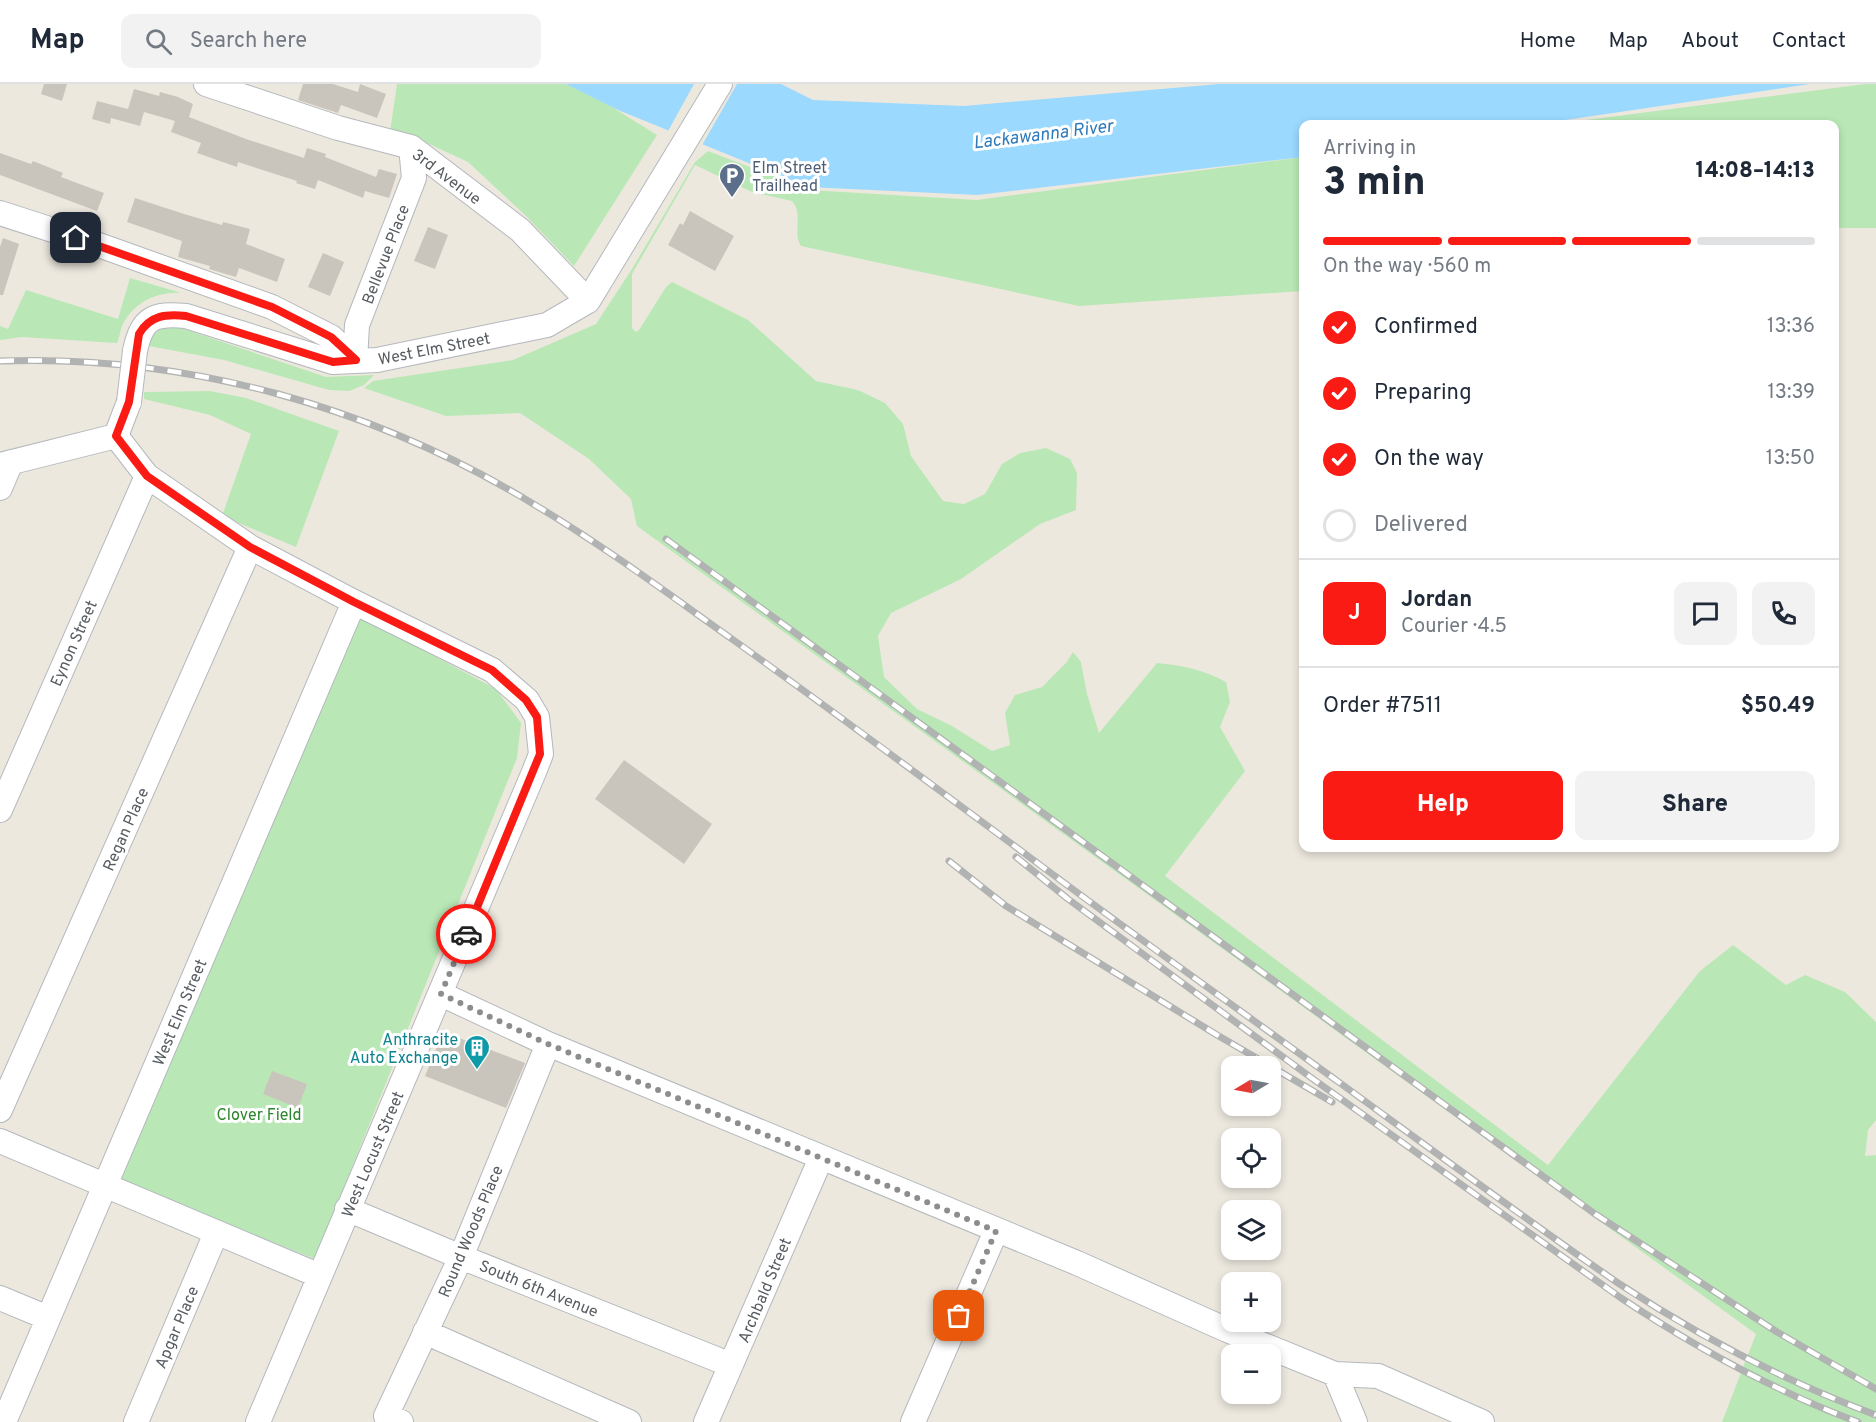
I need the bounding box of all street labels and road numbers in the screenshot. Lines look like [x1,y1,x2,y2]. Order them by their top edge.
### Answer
street label: 3rd Avenue [407,145,484,210]
street label: Bellevue Place [359,202,415,307]
street label: West Elm Street [377,329,492,371]
street label: Eynon Street [47,598,103,690]
street label: Regan Place [100,785,154,875]
street label: West Elm Street [149,956,212,1069]
street label: West Locust Street [338,1089,409,1221]
street label: Round Woods Place [435,1163,509,1301]
street label: Archbald Street [735,1235,797,1346]
street label: South 6th Avenue [476,1257,601,1323]
street label: Apgar Place [152,1284,204,1372]

